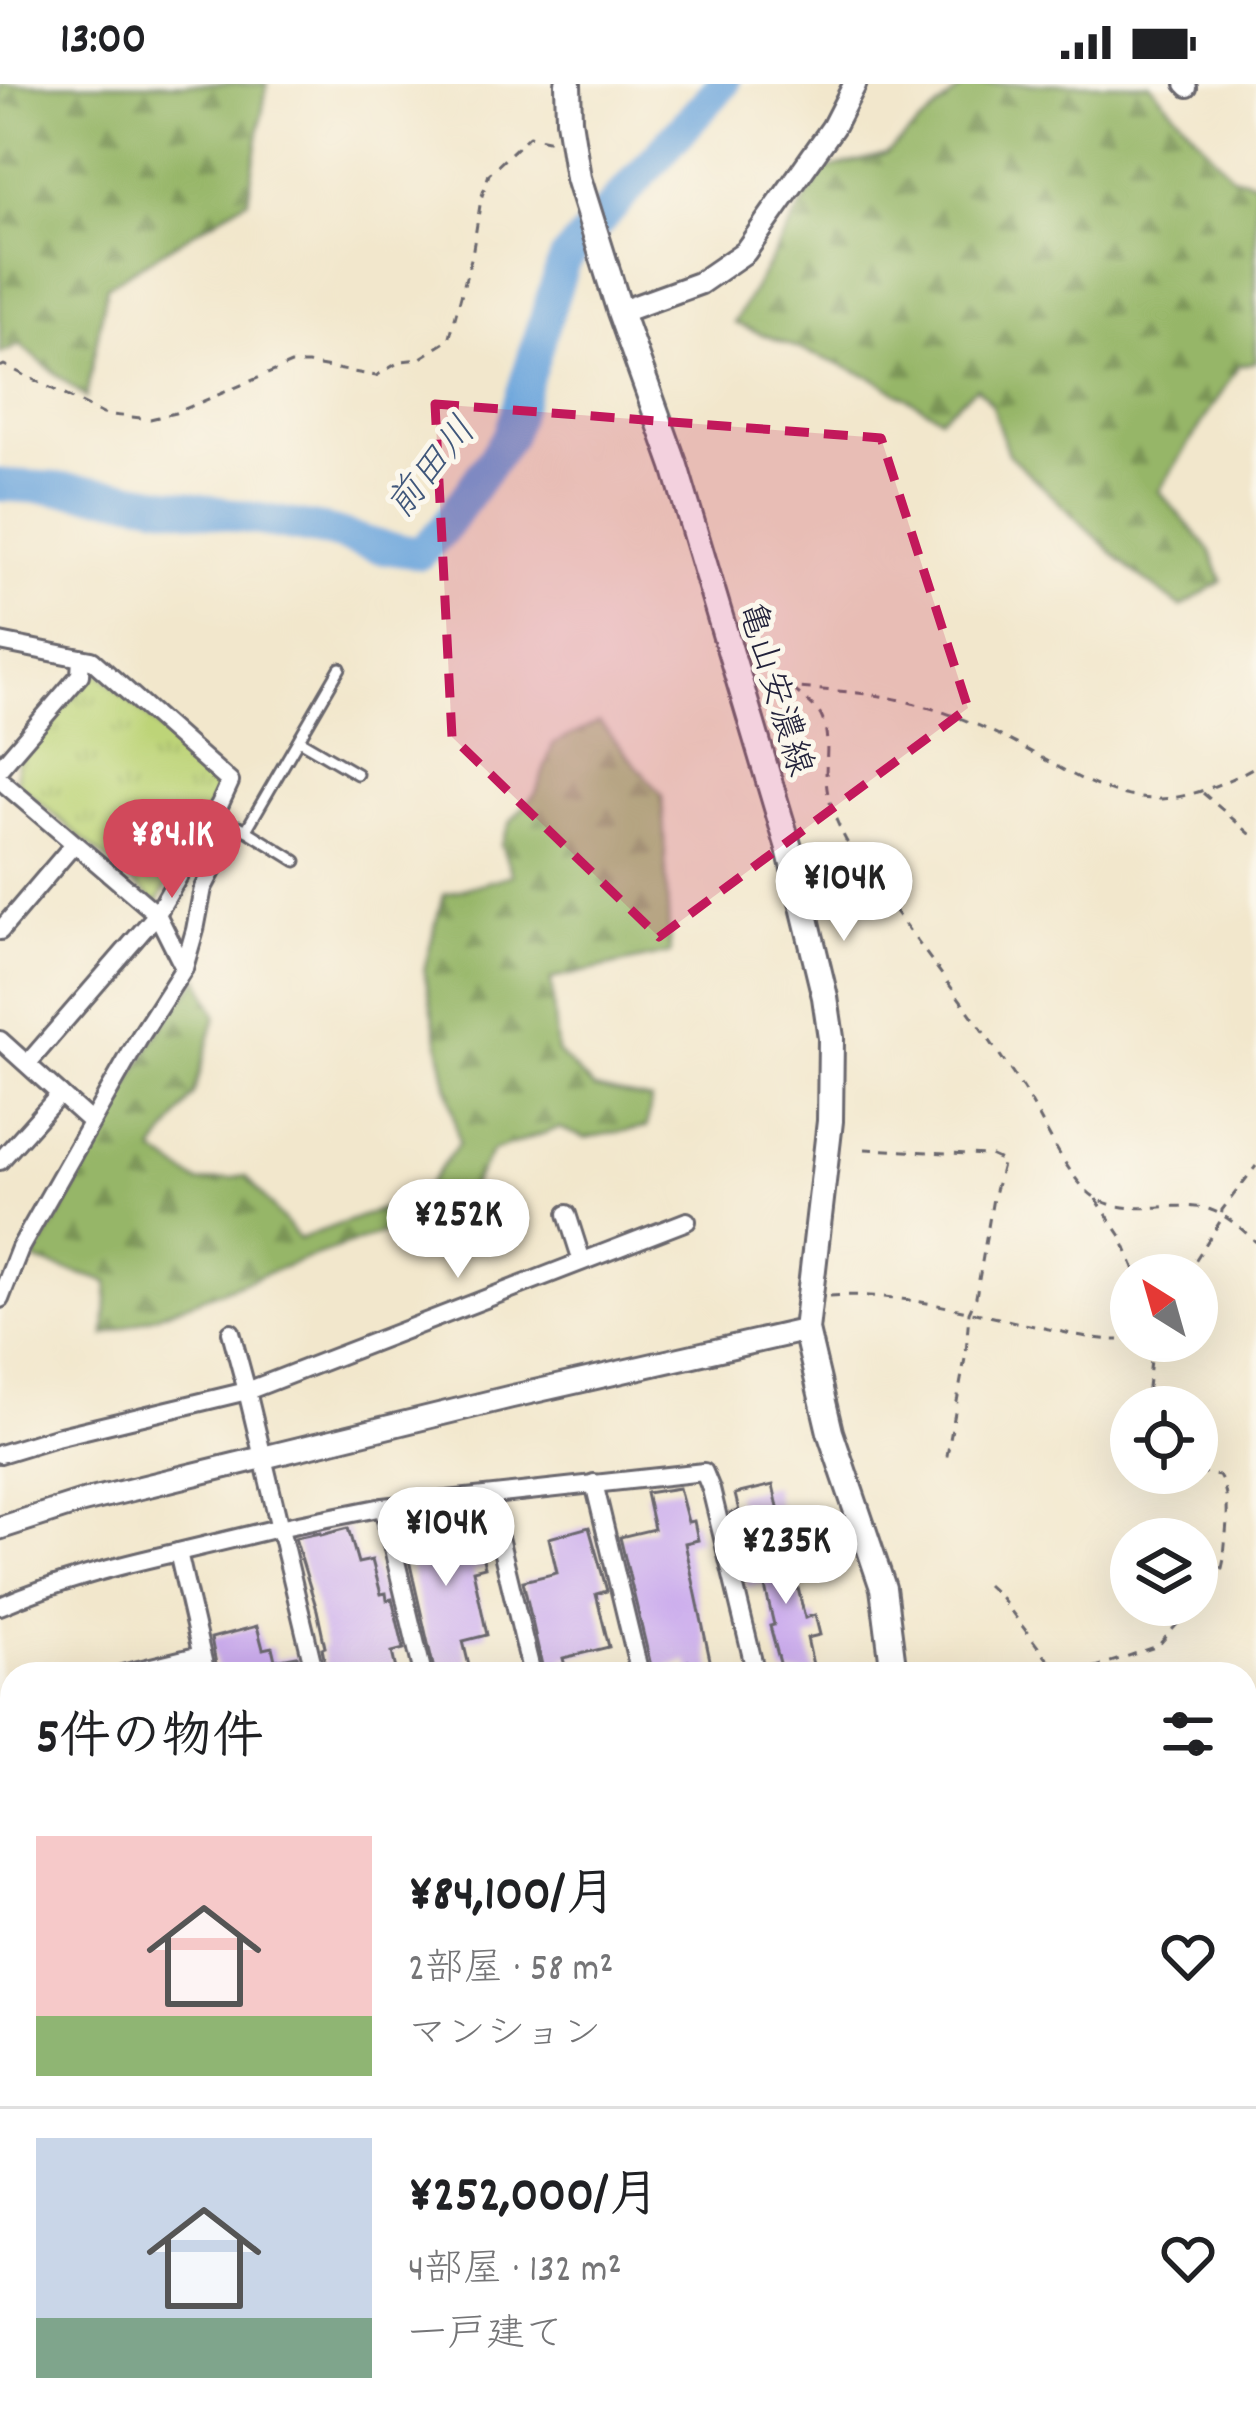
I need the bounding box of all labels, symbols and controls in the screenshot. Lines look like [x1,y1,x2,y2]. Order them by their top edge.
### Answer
text: 13:00 [60,10,146,74]
water label: 前田川 [376,407,492,533]
street label: 亀山安濃線 [721,596,823,783]
pin: ¥84.1K [74,799,270,901]
text: ¥84.1K [130,810,214,865]
pin: ¥104K [760,842,928,944]
text: ¥104K [803,853,885,908]
pin: ¥252K [374,1179,542,1281]
text: ¥252K [413,1190,503,1245]
north arrow [1110,1254,1218,1362]
map controls [1110,1254,1218,1626]
button: locate [1110,1386,1218,1494]
pin: ¥104K [362,1487,530,1589]
text: ¥104K [405,1498,487,1553]
pin: ¥235K [702,1505,870,1607]
text: ¥235K [741,1516,831,1571]
button: layers [1110,1518,1218,1626]
icon: filters [1155,1701,1221,1767]
text: 5件の物件 [36,1705,264,1777]
text: ¥84,100/月 [408,1862,616,1934]
icon: home [132,1884,276,2028]
icon: heart [1155,1923,1221,1989]
text: 2部屋 · 58 m² [408,1944,613,1999]
text: マンション [408,2009,601,2064]
text: ¥252,000/月 [408,2163,659,2235]
icon: home [132,2186,276,2330]
icon: heart [1155,2225,1221,2291]
text: 4部屋 · 132 m² [408,2245,622,2300]
text: 一戸建て [408,2310,564,2365]

